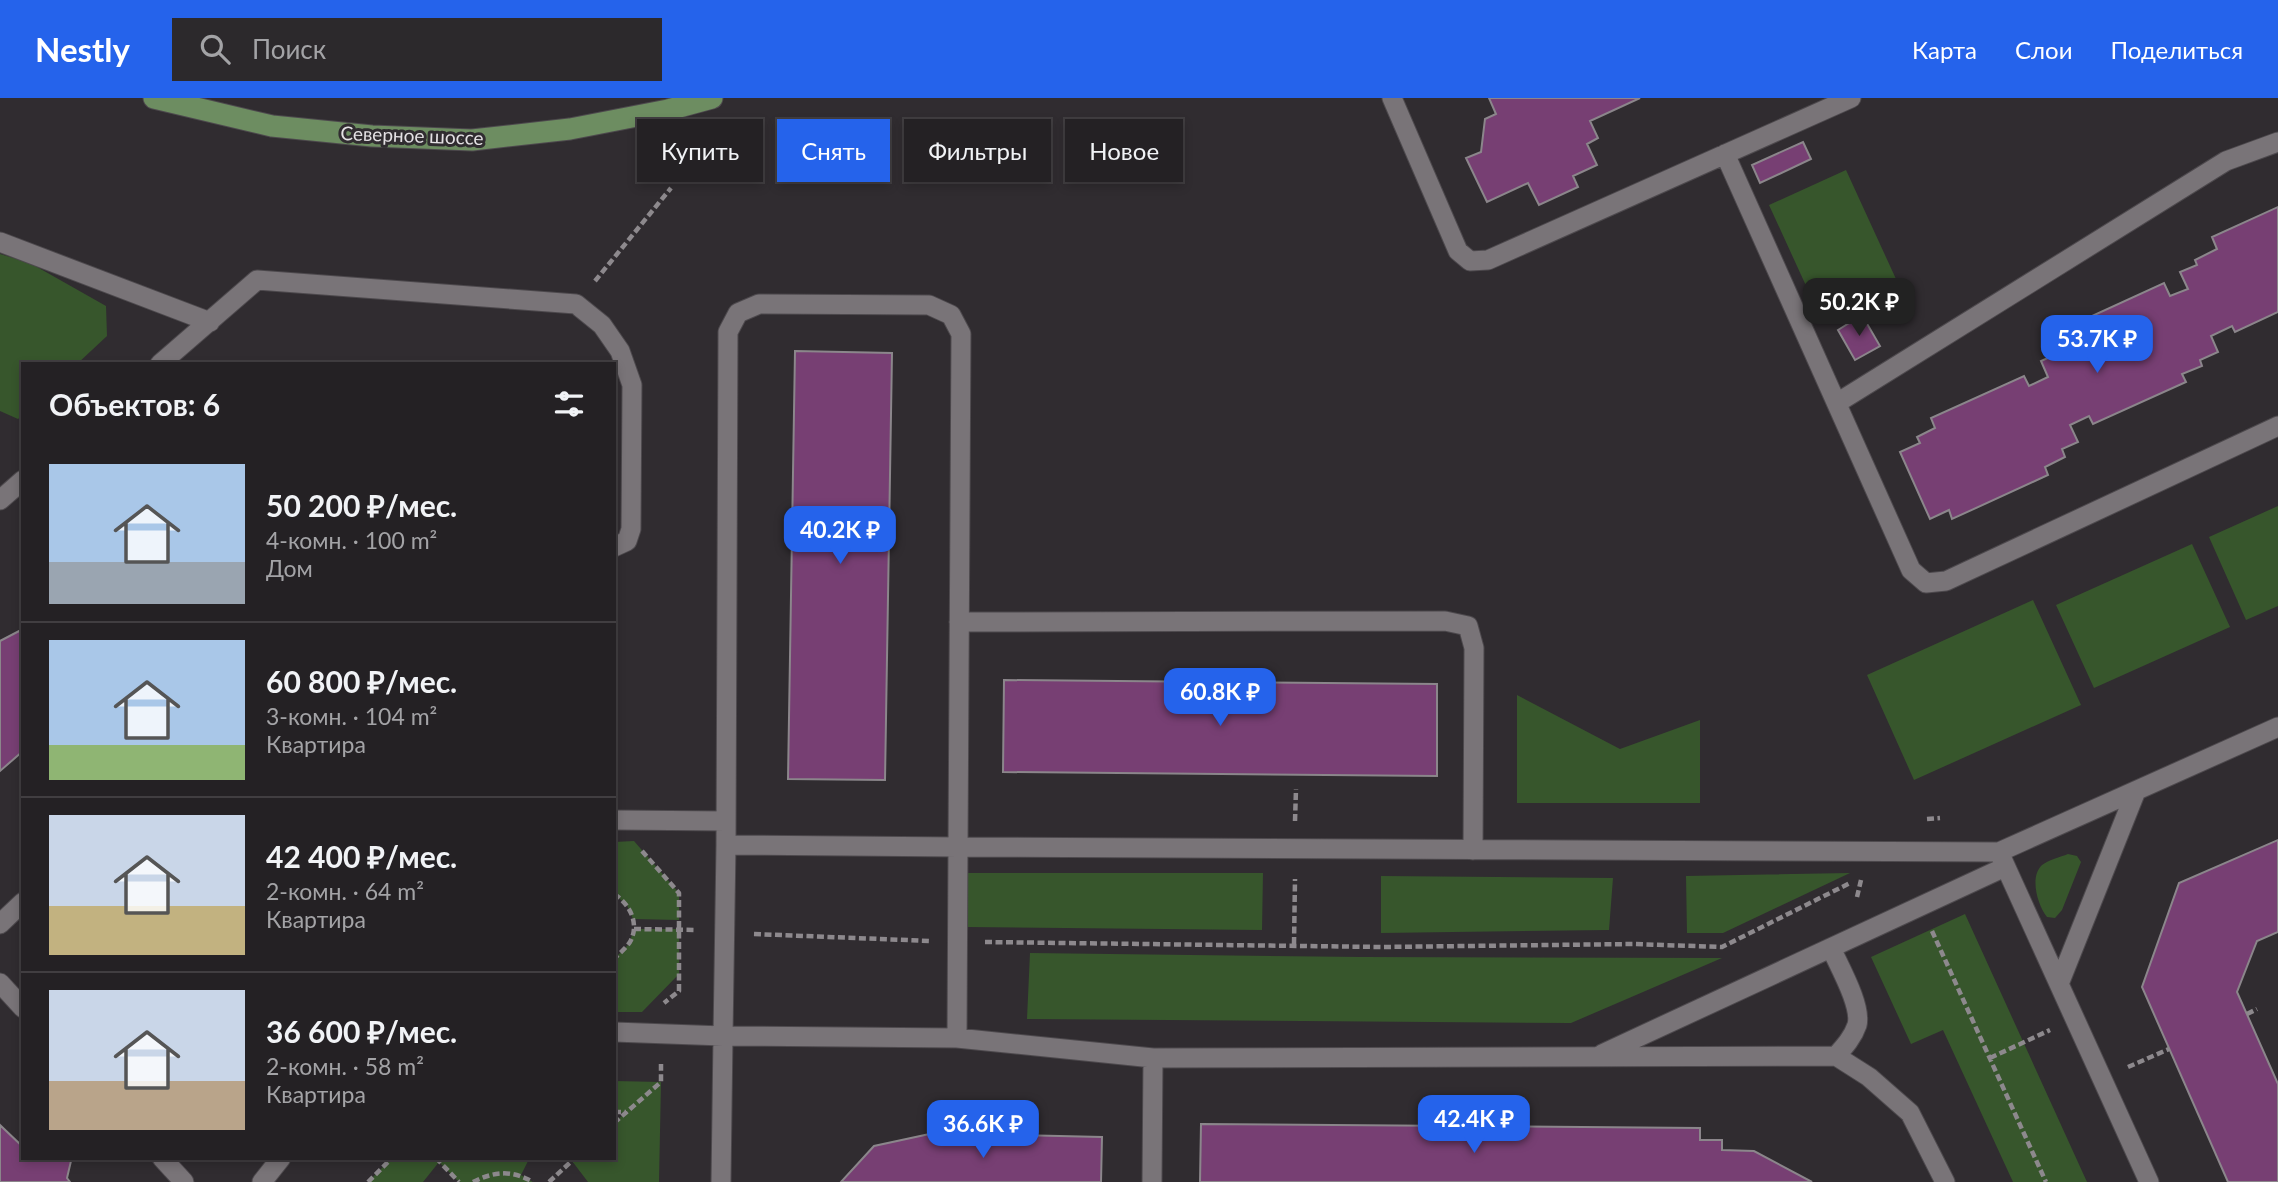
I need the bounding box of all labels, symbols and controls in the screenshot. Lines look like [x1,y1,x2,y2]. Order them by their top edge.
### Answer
search box [172,18,662,81]
text: Nestly [35,29,130,69]
icon: search [196,30,234,68]
text: Поиск [252,33,326,65]
text: Карта [1912,35,1977,64]
text: Слои [2015,35,2072,64]
text: Поделиться [2110,35,2243,64]
chip: Купить [637,119,763,182]
chip: Снять [777,119,890,182]
chip: Фильтры [904,119,1051,182]
chip: Новое [1065,119,1183,182]
street label: Северное шоссе [340,121,484,149]
pin: 50.2K ₽ [1794,278,1924,338]
text: 50.2K ₽ [1819,287,1899,315]
pin: 53.7K ₽ [2032,316,2162,375]
text: 53.7K ₽ [2057,324,2137,352]
icon: filters [550,385,588,423]
text: Объектов: 6 [49,386,220,422]
text: 50 200 ₽/мес. [266,487,457,523]
icon: home [105,492,189,576]
pin: 40.2K ₽ [775,506,905,566]
text: 40.2K ₽ [800,515,880,543]
text: 4-комн. · 100 m² [266,526,437,554]
text: Дом [266,554,313,582]
text: 60 800 ₽/мес. [266,663,457,699]
icon: home [105,668,189,752]
pin: 60.8K ₽ [1155,668,1285,728]
text: 60.8K ₽ [1180,677,1260,705]
text: 3-комн. · 104 m² [266,702,437,730]
text: Квартира [266,730,366,758]
text: 42 400 ₽/мес. [266,838,457,874]
icon: home [105,843,189,927]
text: 2-комн. · 64 m² [266,877,424,905]
text: Квартира [266,905,366,933]
text: 36 600 ₽/мес. [266,1013,457,1049]
icon: home [105,1018,189,1102]
text: 2-комн. · 58 m² [266,1052,424,1080]
text: Квартира [266,1080,366,1108]
pin: 42.4K ₽ [1409,1096,1539,1155]
pin: 36.6K ₽ [918,1100,1048,1160]
text: 42.4K ₽ [1434,1104,1514,1132]
text: 36.6K ₽ [943,1109,1023,1137]

